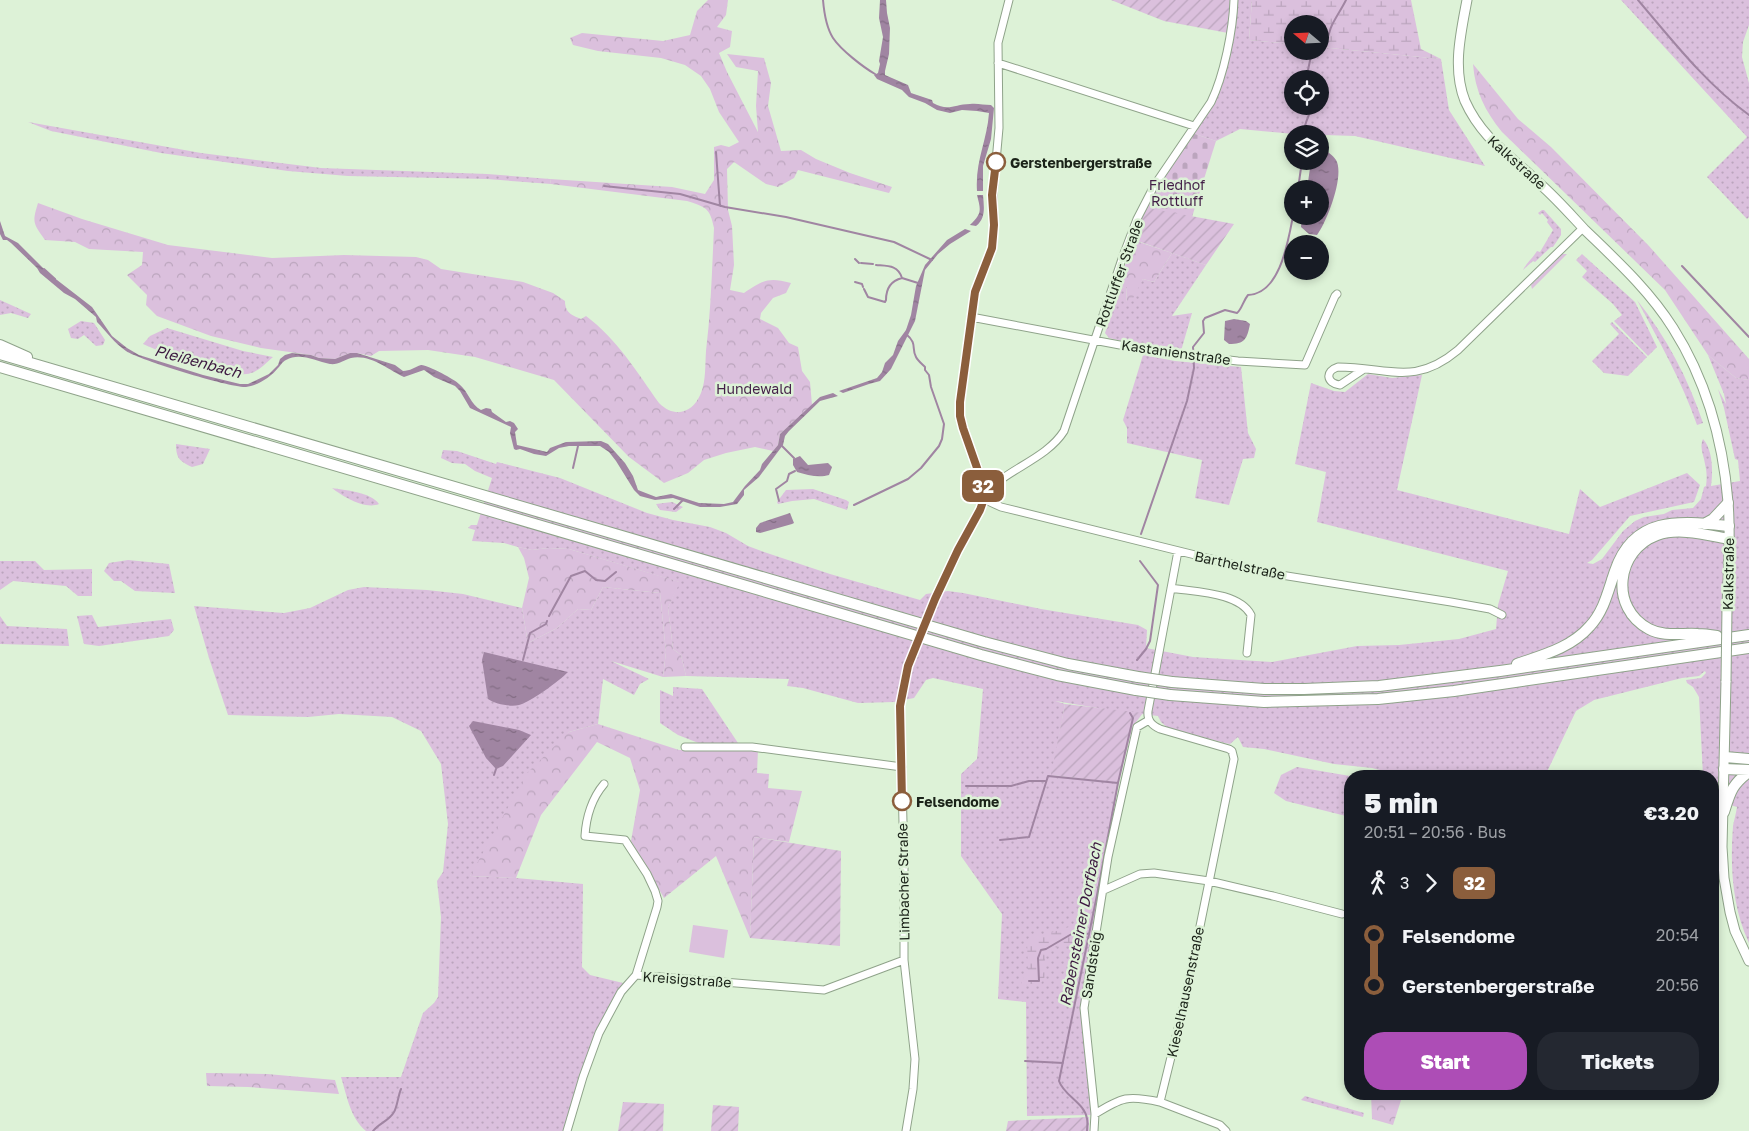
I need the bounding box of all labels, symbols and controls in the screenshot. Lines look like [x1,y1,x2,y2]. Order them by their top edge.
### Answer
north arrow [1284,15,1329,60]
map controls [1284,15,1329,280]
button: locate [1284,70,1329,115]
button: layers [1284,125,1329,170]
street label: Kalkstraße [1484,131,1550,193]
marker: Gerstenbergerstraße [986,152,1006,172]
place label: Gerstenbergerstraße [1010,154,1152,171]
park label: Friedhof Rottluff [1149,176,1205,209]
button: + [1284,180,1329,225]
street label: Rottluffer Straße [1092,217,1146,329]
button: − [1284,235,1329,280]
street label: Kastanienstraße [1120,336,1232,368]
water label: Pleißenbach [153,341,244,381]
park label: Hundewald [716,380,792,397]
line badge: 32 [960,470,1006,502]
text: 32 [972,475,994,497]
street label: Kalkstraße [1719,538,1737,610]
street label: Barthelstraße [1193,547,1287,583]
text: 5 min [1364,786,1438,819]
marker: Felsendome [892,791,912,811]
place label: Felsendome [916,793,999,810]
text: €3.20 [1644,801,1699,824]
text: 20:51 – 20:56 · Bus [1364,822,1506,842]
street label: Limbacher Straße [893,823,913,941]
water label: Rabensteiner Dorfbach [1055,840,1105,1007]
icon: walk [1364,869,1392,897]
icon: forward [1417,869,1445,897]
text: 32 [1463,872,1485,894]
text: 3 [1400,873,1409,893]
text: Felsendome [1402,924,1515,947]
street label: Kieselhausenstraße [1163,925,1207,1059]
text: 20:54 [1656,925,1699,945]
street label: Sandsteig [1077,930,1105,1000]
street label: Kreisigstraße [642,967,732,991]
text: Gerstenbergerstraße [1402,974,1595,997]
text: 20:56 [1656,975,1699,995]
button: Start [1364,1032,1527,1090]
button: Tickets [1537,1032,1699,1090]

